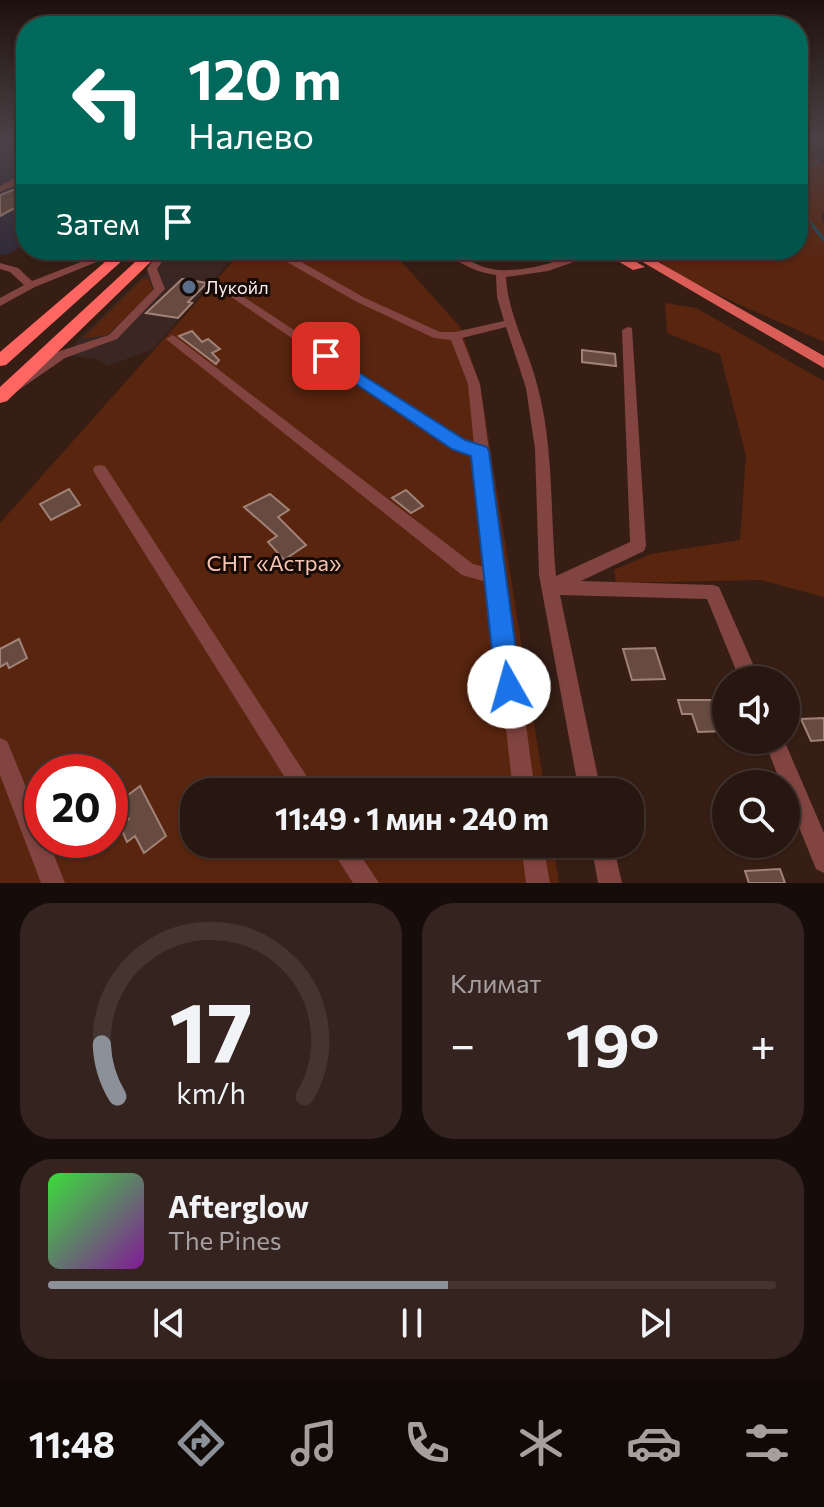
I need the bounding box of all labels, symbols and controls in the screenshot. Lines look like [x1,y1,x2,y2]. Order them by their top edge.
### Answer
text: 120 m [188,43,342,112]
icon: left [56,48,160,152]
text: Налево [188,112,314,156]
icon: arrive [156,200,200,244]
text: Затем [56,204,140,241]
place label: Лукойл [205,276,269,298]
marker: Лукойл [180,278,198,296]
pin [292,322,360,390]
icon: arrive [304,334,348,378]
park label: СНТ «Астра» [206,549,342,576]
position arrow [467,645,551,729]
map controls [712,666,800,858]
button: sound [712,666,800,754]
speed limit sign: 20 [24,754,128,858]
button: search [712,770,800,858]
text: 11:49 · 1 мин · 240 m [275,799,549,836]
text: Климат [450,967,542,998]
text: 17 [169,978,253,1080]
text: 19° [565,1006,660,1079]
text: − [450,1016,475,1070]
text: + [750,1016,776,1070]
text: km/h [176,1075,246,1110]
text: Afterglow [168,1187,309,1224]
text: The Pines [168,1224,282,1255]
icon: previous [147,1301,191,1345]
icon: pause [390,1301,434,1345]
icon: next [633,1301,677,1345]
icon: directions [173,1415,229,1471]
icon: music [286,1415,342,1471]
icon: phone [399,1415,455,1471]
icon: climate [513,1415,569,1471]
icon: car [626,1415,682,1471]
icon: filters [739,1415,795,1471]
text: 11:48 [29,1421,115,1465]

